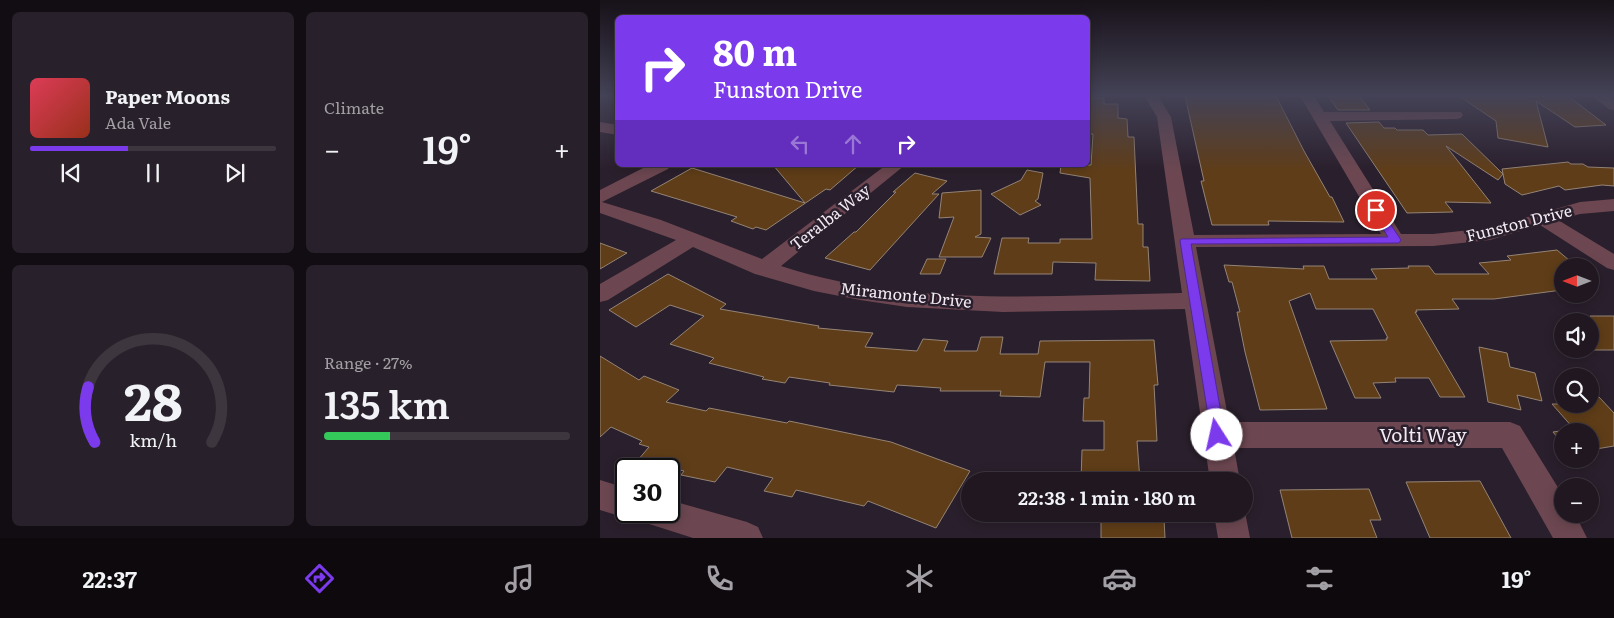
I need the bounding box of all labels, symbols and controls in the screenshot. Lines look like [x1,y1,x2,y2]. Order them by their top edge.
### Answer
text: 80 m [713,25,797,77]
icon: right [630,35,695,100]
text: Funston Drive [713,72,862,105]
text: Paper Moons [105,82,230,110]
text: Climate [324,95,384,119]
text: Ada Vale [105,110,171,134]
text: 19° [422,119,472,176]
text: − [324,127,340,169]
text: + [554,127,570,169]
icon: left [786,130,814,158]
icon: ahead [839,130,867,158]
icon: right [892,130,920,158]
icon: previous [57,159,85,187]
icon: pause [139,159,167,187]
icon: next [221,159,249,187]
street label: Teralba Way [784,177,875,255]
pin [1355,189,1397,231]
icon: arrive [1362,196,1390,224]
street label: Funston Drive [1463,197,1574,247]
north arrow [1554,258,1599,302]
map controls [1554,258,1599,523]
street label: Miramonte Drive [839,275,973,313]
button: sound [1554,313,1599,358]
text: Range · 27% [324,350,413,374]
text: 28 [124,360,182,437]
button: search [1554,368,1599,413]
text: 135 km [324,374,450,431]
position arrow [1190,408,1242,460]
street label: Volti Way [1379,420,1467,448]
button: + [1554,423,1599,468]
text: km/h [129,426,177,453]
speed limit sign: 30 [615,458,680,523]
button: − [1554,478,1599,523]
text: 22:38 · 1 min · 180 m [1018,483,1196,511]
icon: directions [302,561,337,596]
icon: music [502,561,537,596]
icon: phone [702,561,737,596]
icon: climate [902,561,937,596]
icon: car [1102,561,1137,596]
icon: filters [1302,561,1337,596]
text: 22:37 [82,562,137,595]
text: 19° [1502,562,1531,595]

